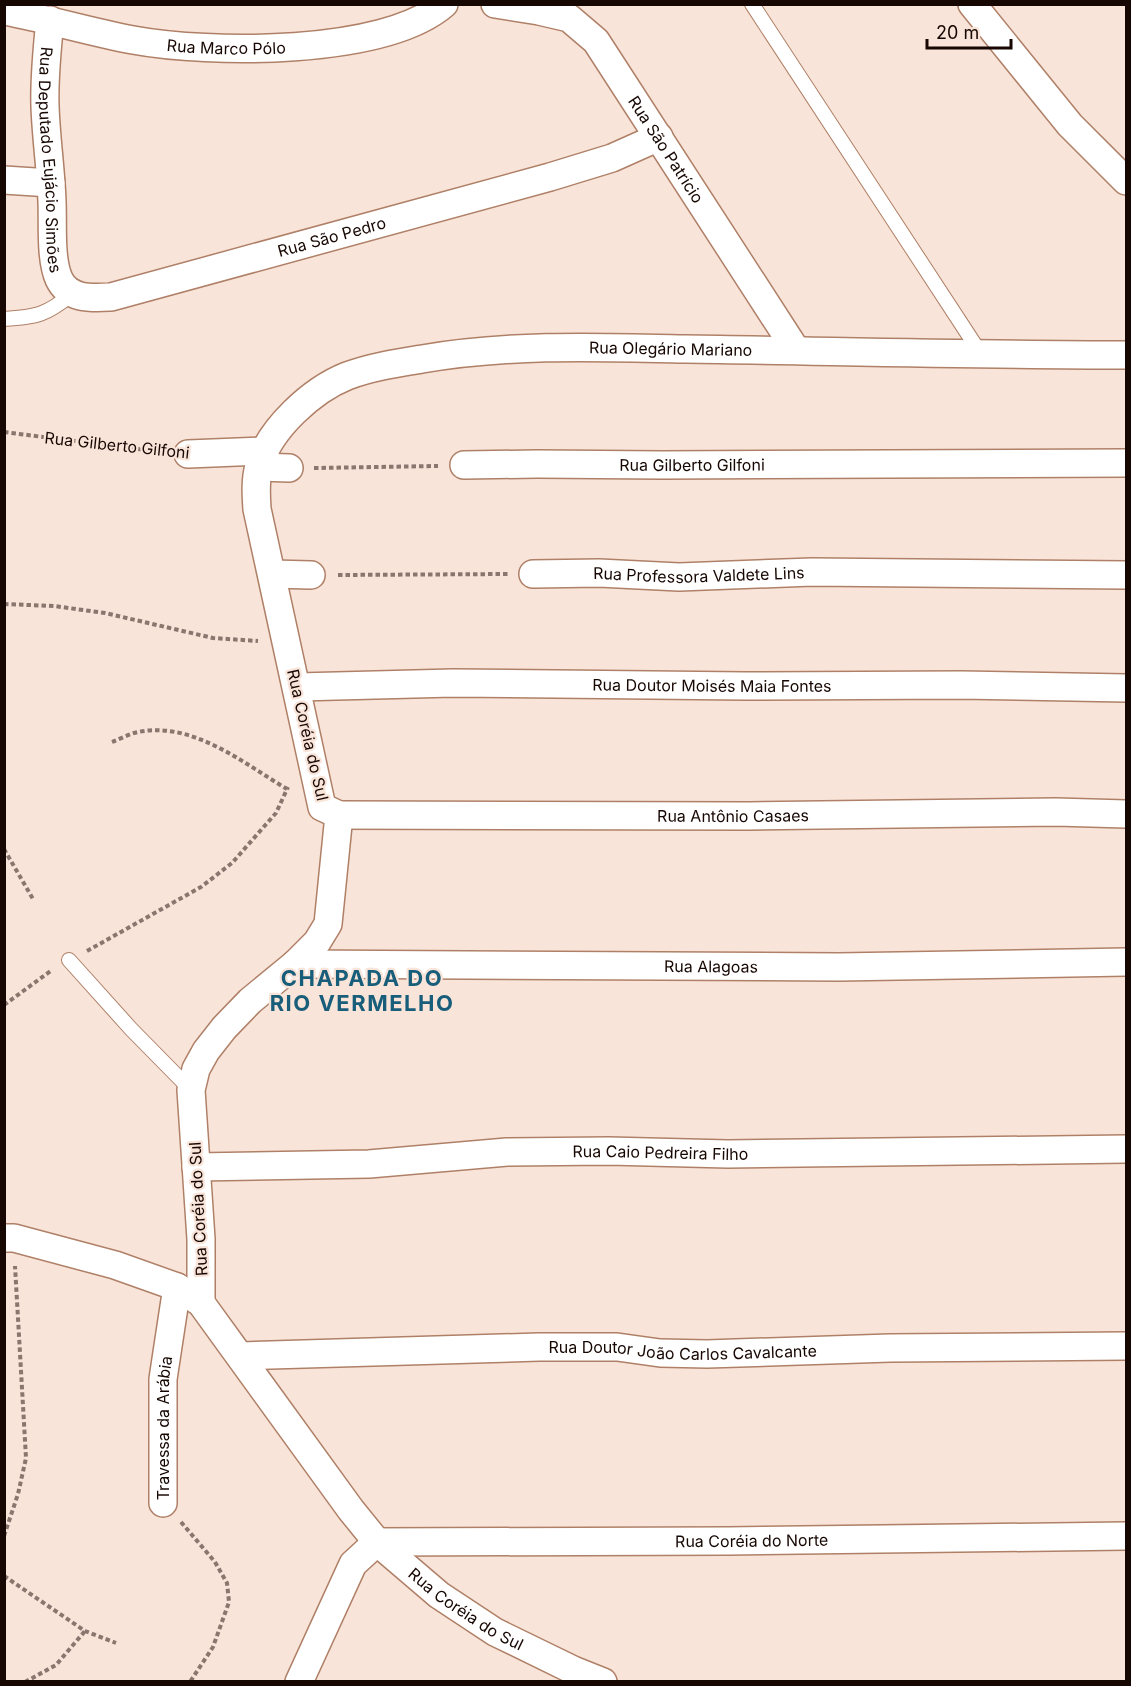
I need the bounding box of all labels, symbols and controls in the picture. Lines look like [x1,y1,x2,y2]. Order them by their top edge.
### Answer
scale bar [927,12,1011,50]
text: 20 m [936,22,979,43]
street label: Rua Marco Pólo [166,35,286,58]
street label: Rua Deputado Eujácio Simões [35,46,66,275]
street label: Rua São Patrício [624,92,708,207]
street label: Rua São Pedro [275,212,388,261]
street label: Rua Olegário Mariano [589,337,752,360]
street label: Rua Gilberto Gilfoni [44,427,190,463]
street label: Rua Gilberto Gilfoni [619,455,765,475]
street label: Rua Professora Valdete Lins [593,562,805,587]
street label: Rua Coréia do Sul [283,667,333,803]
street label: Rua Doutor Moisés Maia Fontes [592,674,832,696]
street label: Rua Antônio Casaes [657,805,809,826]
street label: Rua Alagoas [664,956,758,977]
district label: CHAPADA DO RIO VERMELHO [270,965,454,1016]
street label: Rua Coréia do Sul [184,1141,212,1277]
street label: Rua Caio Pedreira Filho [572,1141,748,1164]
street label: Rua Doutor João Carlos Cavalcante [548,1337,817,1364]
street label: Travessa da Arábia [153,1354,176,1500]
street label: Rua Coréia do Norte [675,1530,828,1551]
street label: Rua Coréia do Sul [404,1563,527,1654]

